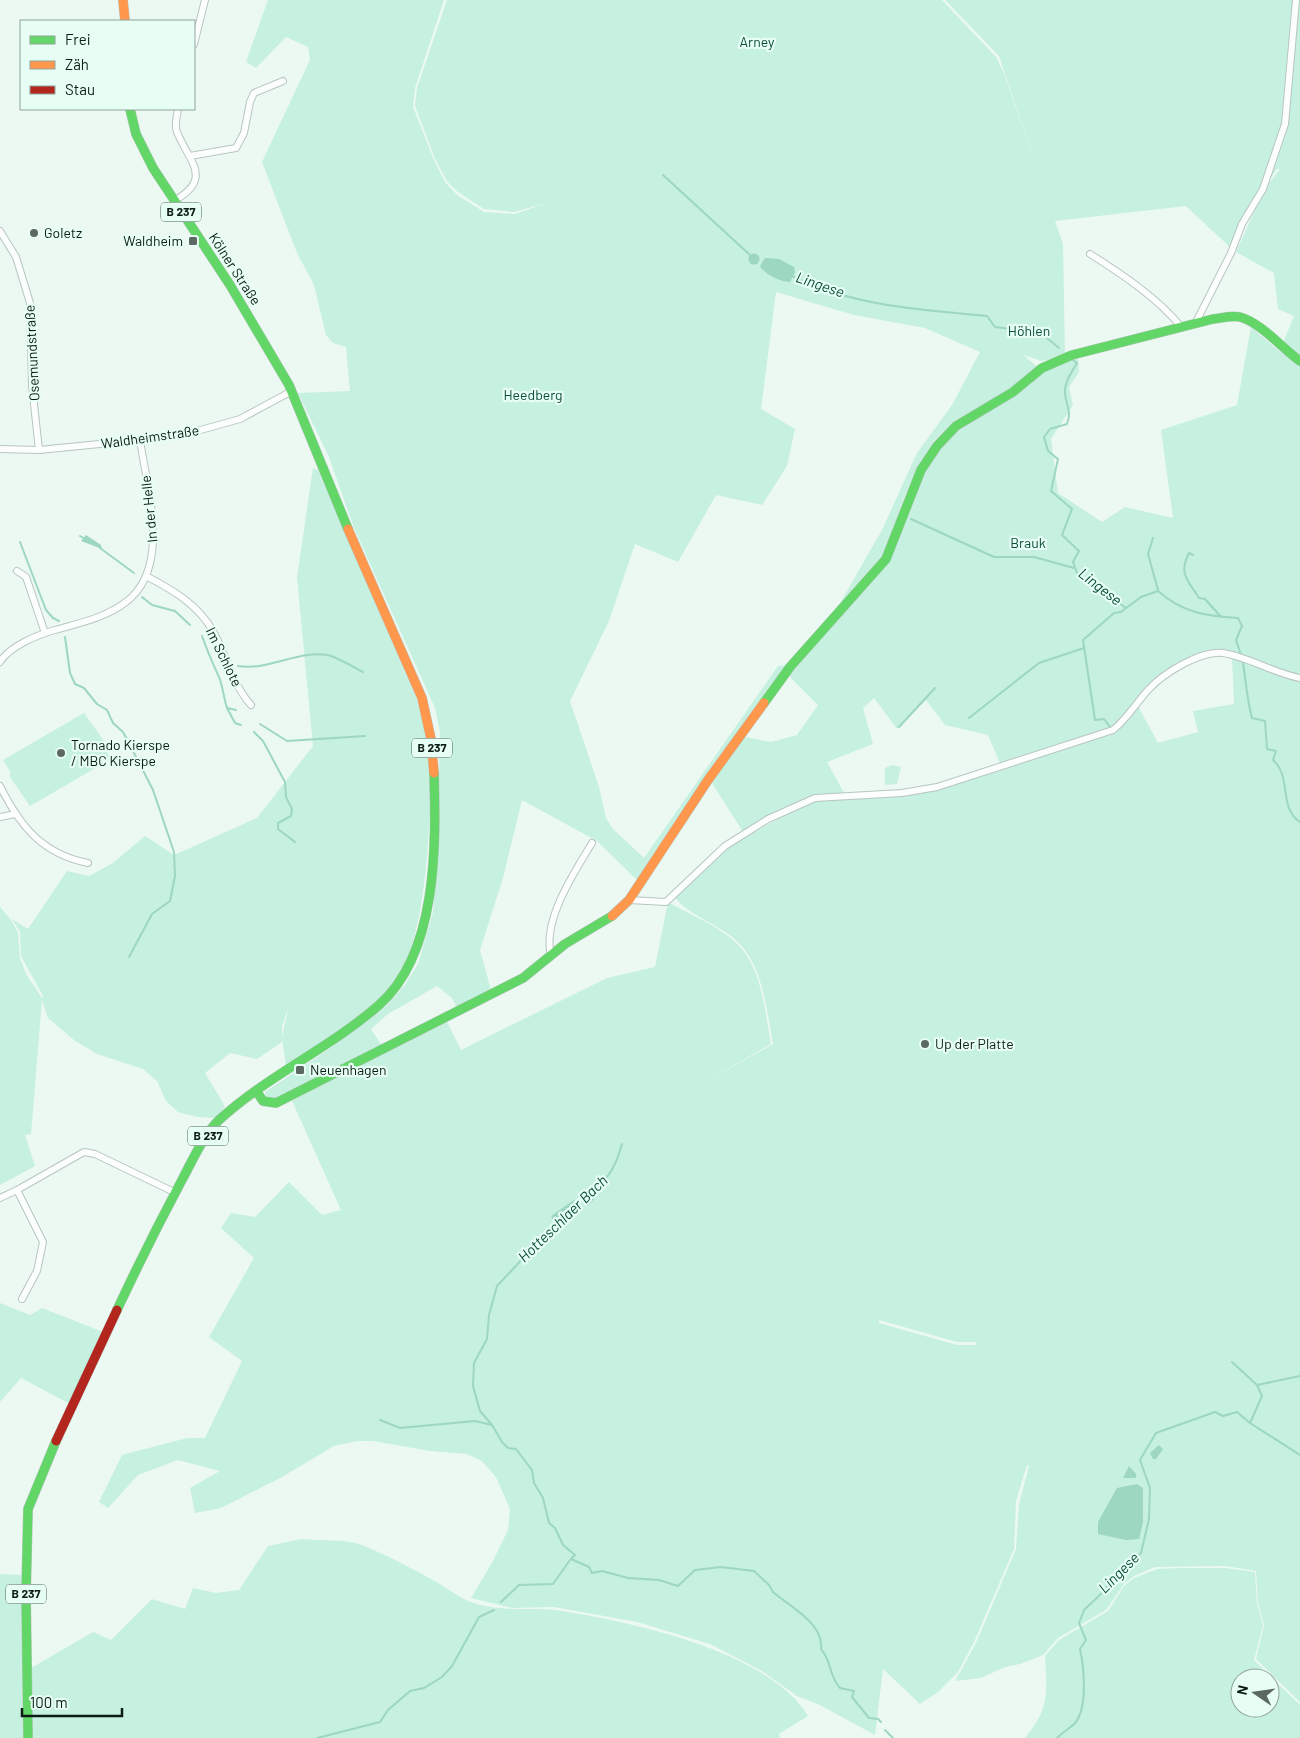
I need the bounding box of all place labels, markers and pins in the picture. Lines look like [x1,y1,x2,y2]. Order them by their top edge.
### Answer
place label: Goletz [44,224,82,241]
marker: Goletz [28,227,40,239]
place label: Waldheim [123,232,183,249]
marker: Waldheim [187,235,199,247]
place label: Tornado Kierspe / MBC Kierspe [71,736,170,769]
marker: Tornado Kierspe / MBC Kierspe [55,747,67,759]
place label: Up der Platte [935,1035,1014,1052]
marker: Up der Platte [919,1038,931,1050]
place label: Neuenhagen [310,1061,387,1078]
marker: Neuenhagen [294,1064,306,1076]

